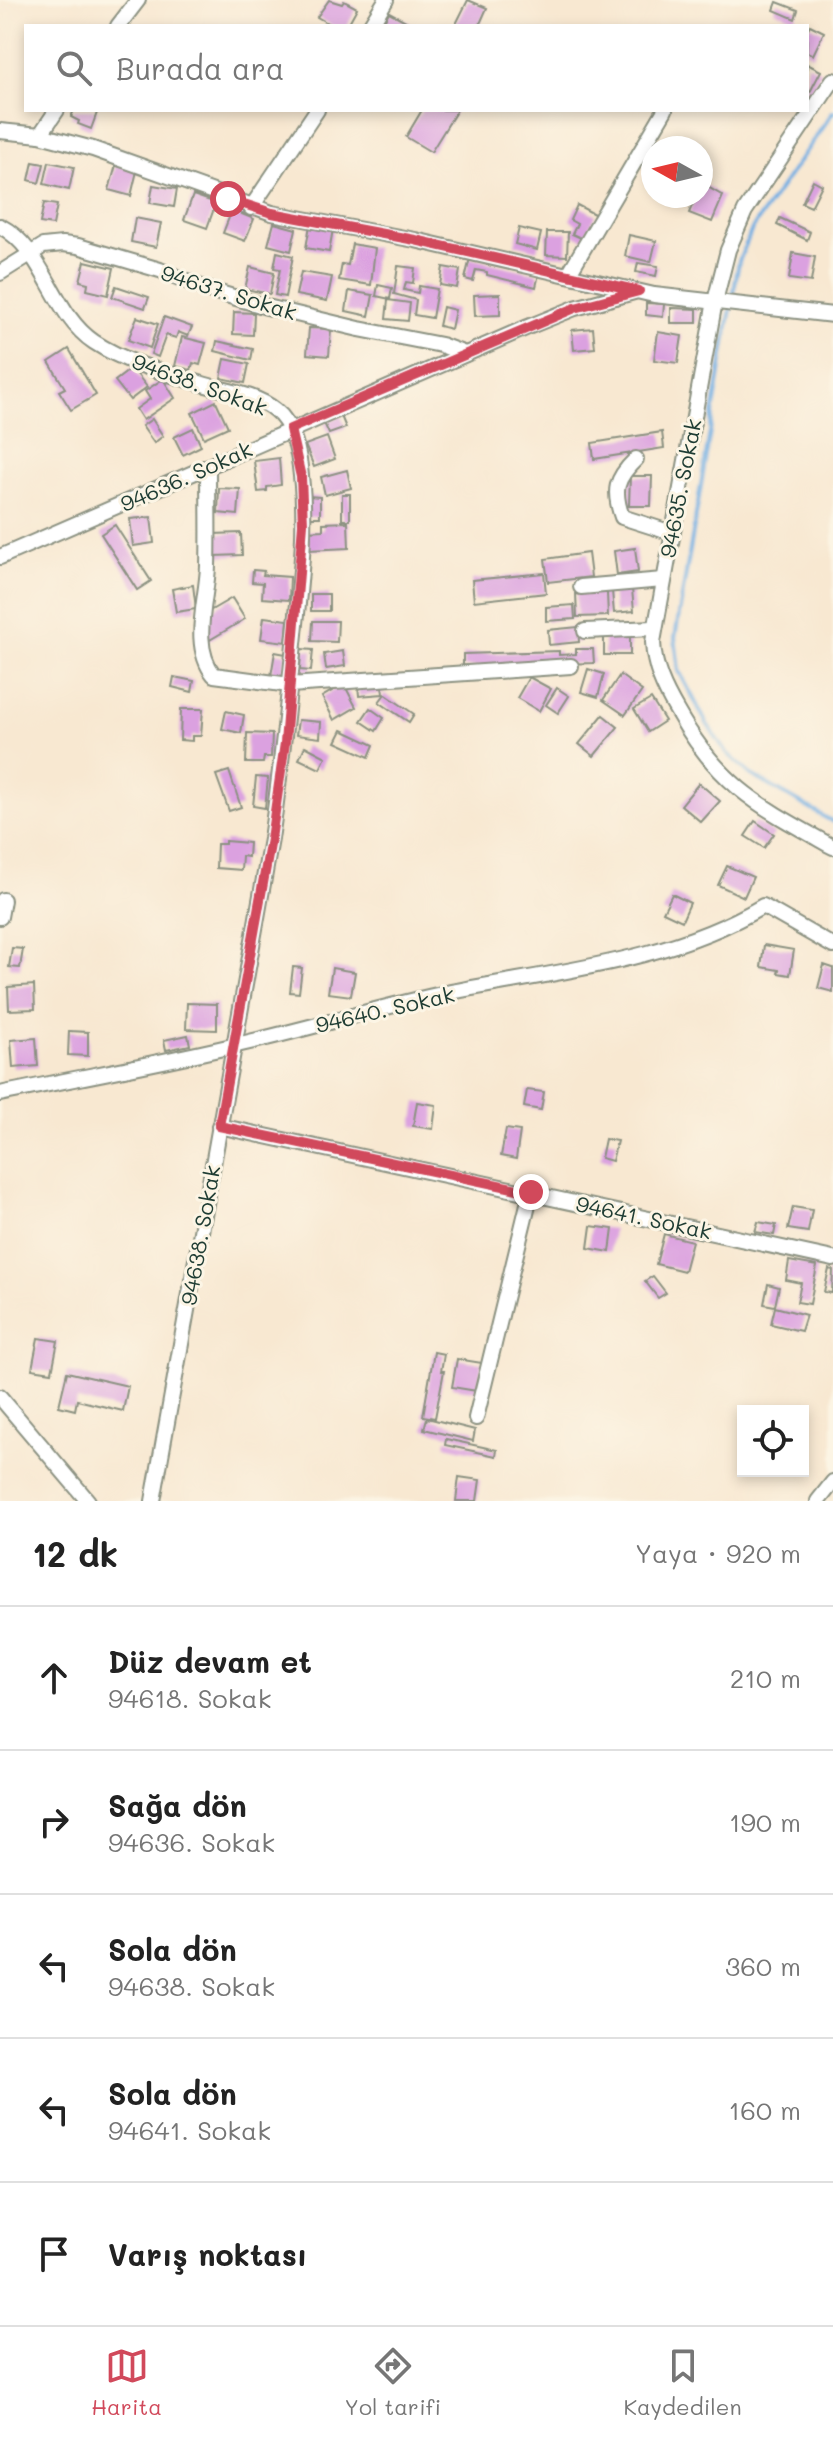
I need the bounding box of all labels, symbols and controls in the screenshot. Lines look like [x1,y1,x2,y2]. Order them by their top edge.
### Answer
search box [24,24,809,112]
icon: search [52,46,96,90]
text: Burada ara [116,48,285,88]
north arrow [641,136,713,208]
route start [210,181,246,217]
street label: 94637. Sokak [158,258,300,326]
street label: 94638. Sokak [129,346,271,422]
street label: 94635. Sokak [652,416,708,560]
street label: 94636. Sokak [115,434,257,518]
street label: 94640. Sokak [313,979,457,1039]
street label: 94638. Sokak [173,1163,227,1307]
route end [513,1174,549,1210]
street label: 94641. Sokak [573,1188,715,1246]
map controls [737,1405,809,1477]
button: locate [737,1405,809,1477]
text: 12 dk [32,1531,118,1576]
text: Yaya · 920 m [635,1536,801,1570]
text: Düz devam et [108,1641,312,1681]
icon: ahead [32,1656,76,1700]
text: 210 m [730,1661,801,1695]
text: 94618. Sokak [108,1681,272,1715]
text: Sağa dön [108,1785,247,1825]
icon: right [32,1800,76,1844]
text: 190 m [729,1805,801,1839]
text: 94636. Sokak [108,1825,275,1859]
text: Sola dön [108,1929,237,1969]
icon: left [32,1944,76,1988]
text: 360 m [725,1949,801,1983]
text: 94638. Sokak [108,1969,275,2003]
text: Sola dön [108,2073,237,2113]
icon: left [32,2088,76,2132]
text: 160 m [729,2093,801,2127]
text: 94641. Sokak [108,2113,271,2147]
icon: arrive [32,2232,76,2276]
text: Varış noktası [108,2234,307,2274]
tab: Harita [91,2344,162,2421]
tab: Yol tarifi [344,2344,441,2421]
tab: Kaydedilen [624,2344,742,2421]

